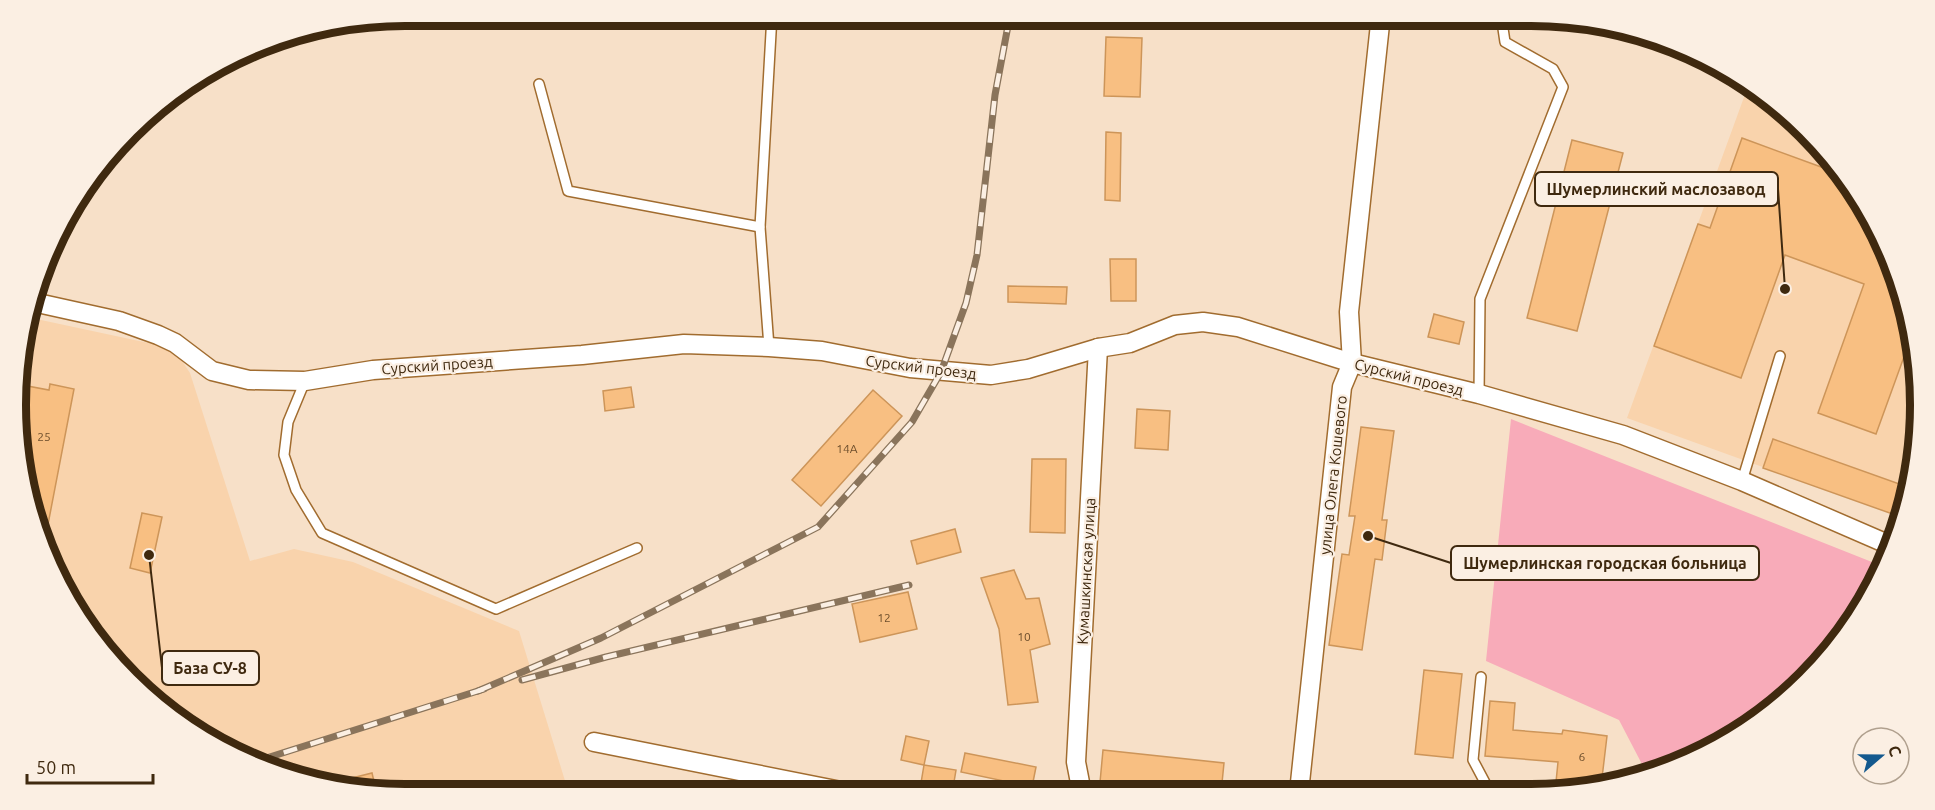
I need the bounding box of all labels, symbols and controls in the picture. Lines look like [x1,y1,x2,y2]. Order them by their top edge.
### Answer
callout: Шумерлинский маслозавод [1535,172,1778,206]
text: Шумерлинский маслозавод [1546,180,1766,198]
street label: Сурский проезд [865,352,978,382]
street label: Сурский проезд [381,353,493,377]
street label: Сурский проезд [1353,355,1465,399]
street label: улица Олега Кошевого [1316,394,1350,556]
house number: 25 [37,430,51,443]
house number: 14А [836,442,858,455]
street label: Кумашкинская улица [1074,497,1098,645]
callout: Шумерлинская городская больница [1451,546,1759,580]
text: Шумерлинская городская больница [1463,554,1747,572]
house number: 12 [877,611,891,624]
house number: 10 [1017,630,1031,643]
callout: База СУ-8 [162,651,259,685]
text: База СУ-8 [173,659,247,677]
north arrow [1851,726,1911,786]
text: С [1885,743,1905,759]
scale bar [27,747,153,785]
house number: 6 [1579,750,1586,763]
text: 50 m [36,757,76,777]

